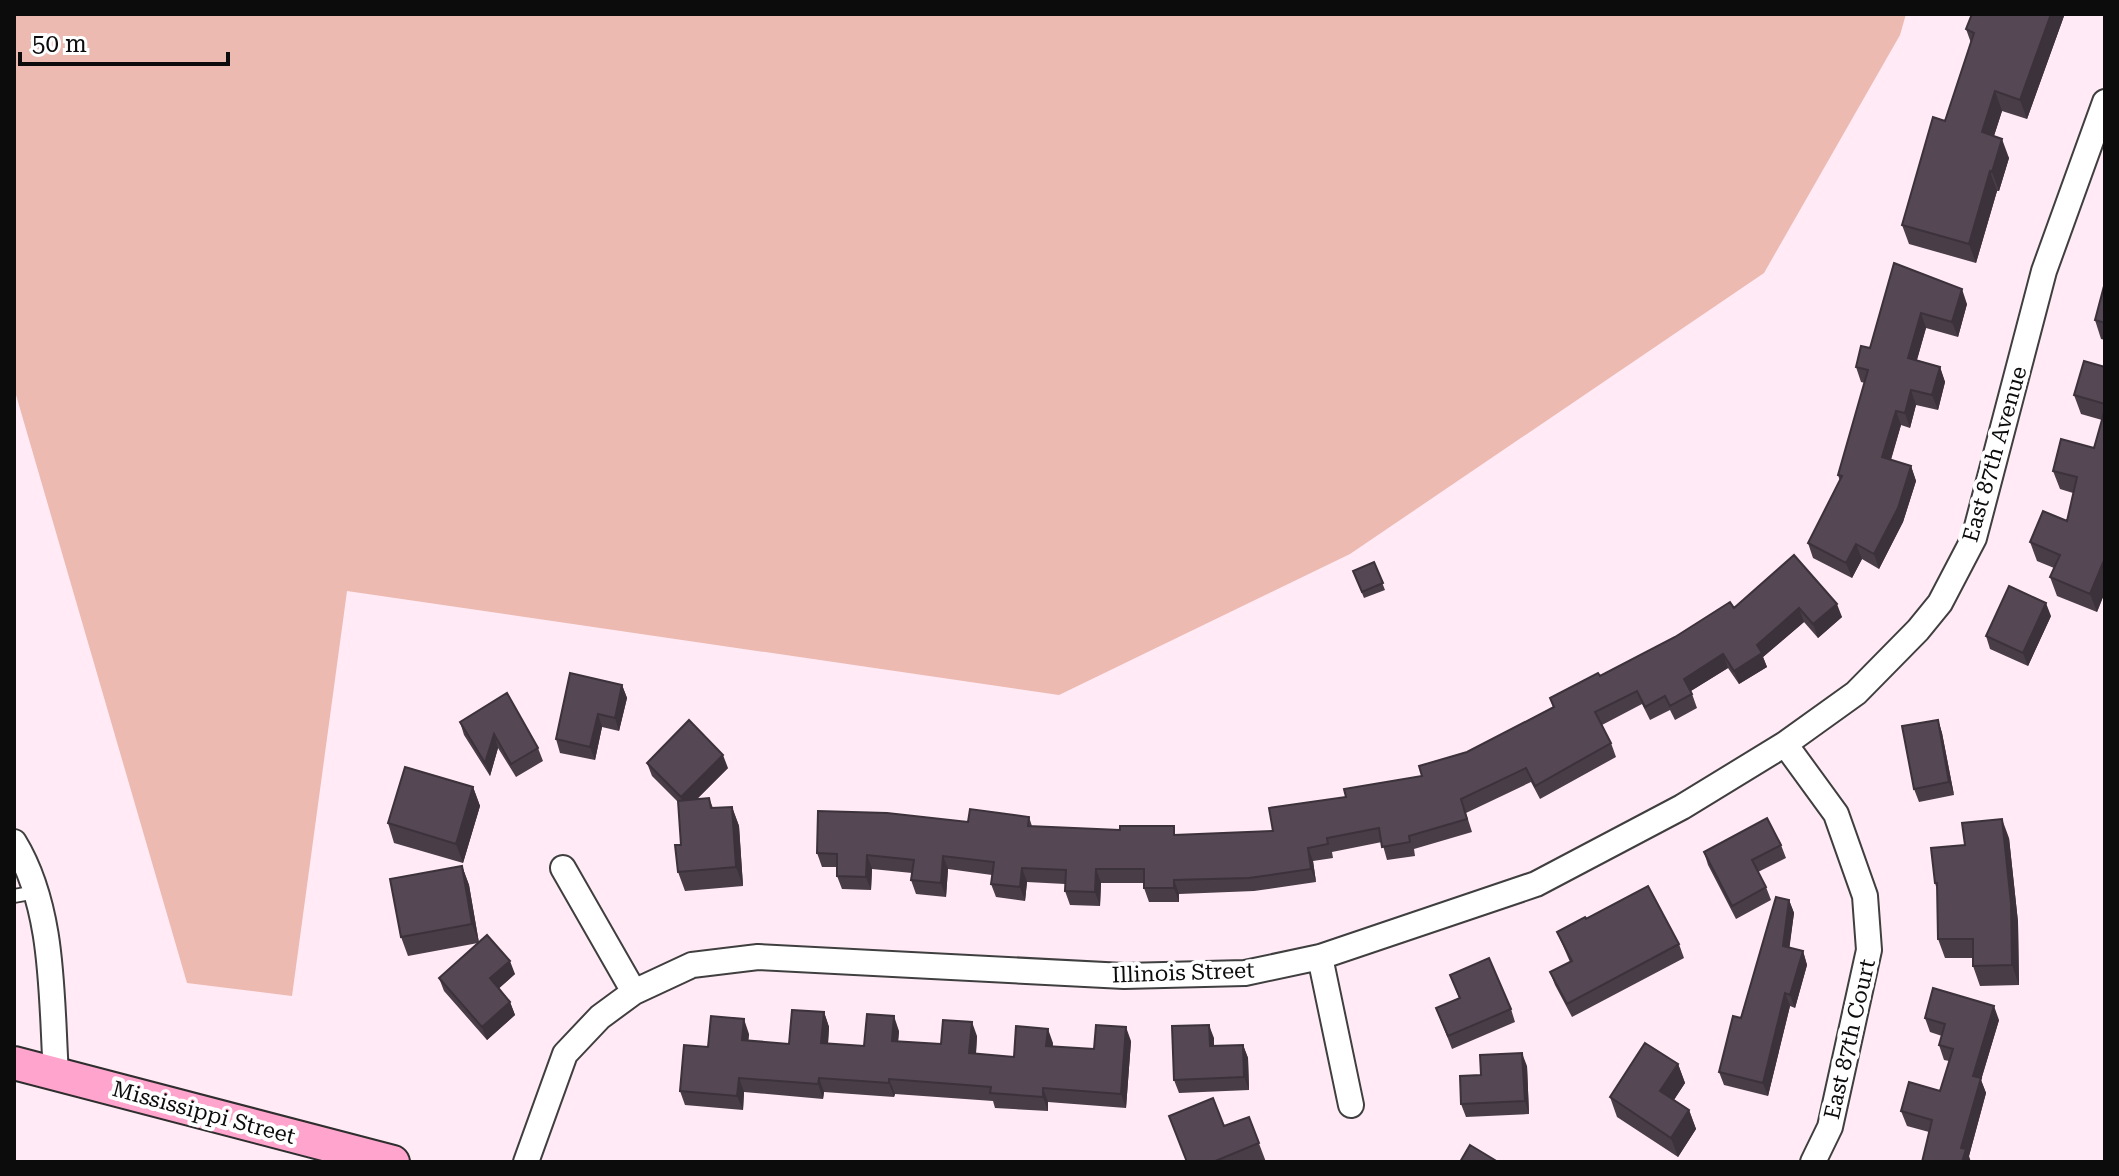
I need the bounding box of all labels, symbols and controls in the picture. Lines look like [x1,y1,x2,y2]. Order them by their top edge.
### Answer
scale bar [20,16,228,66]
text: 50 m [32,30,87,58]
street label: East 87th Avenue [1957,363,2032,545]
street label: East 87th Court [1819,957,1880,1122]
street label: Illinois Street [1111,958,1255,987]
street label: Mississippi Street [110,1076,298,1149]

